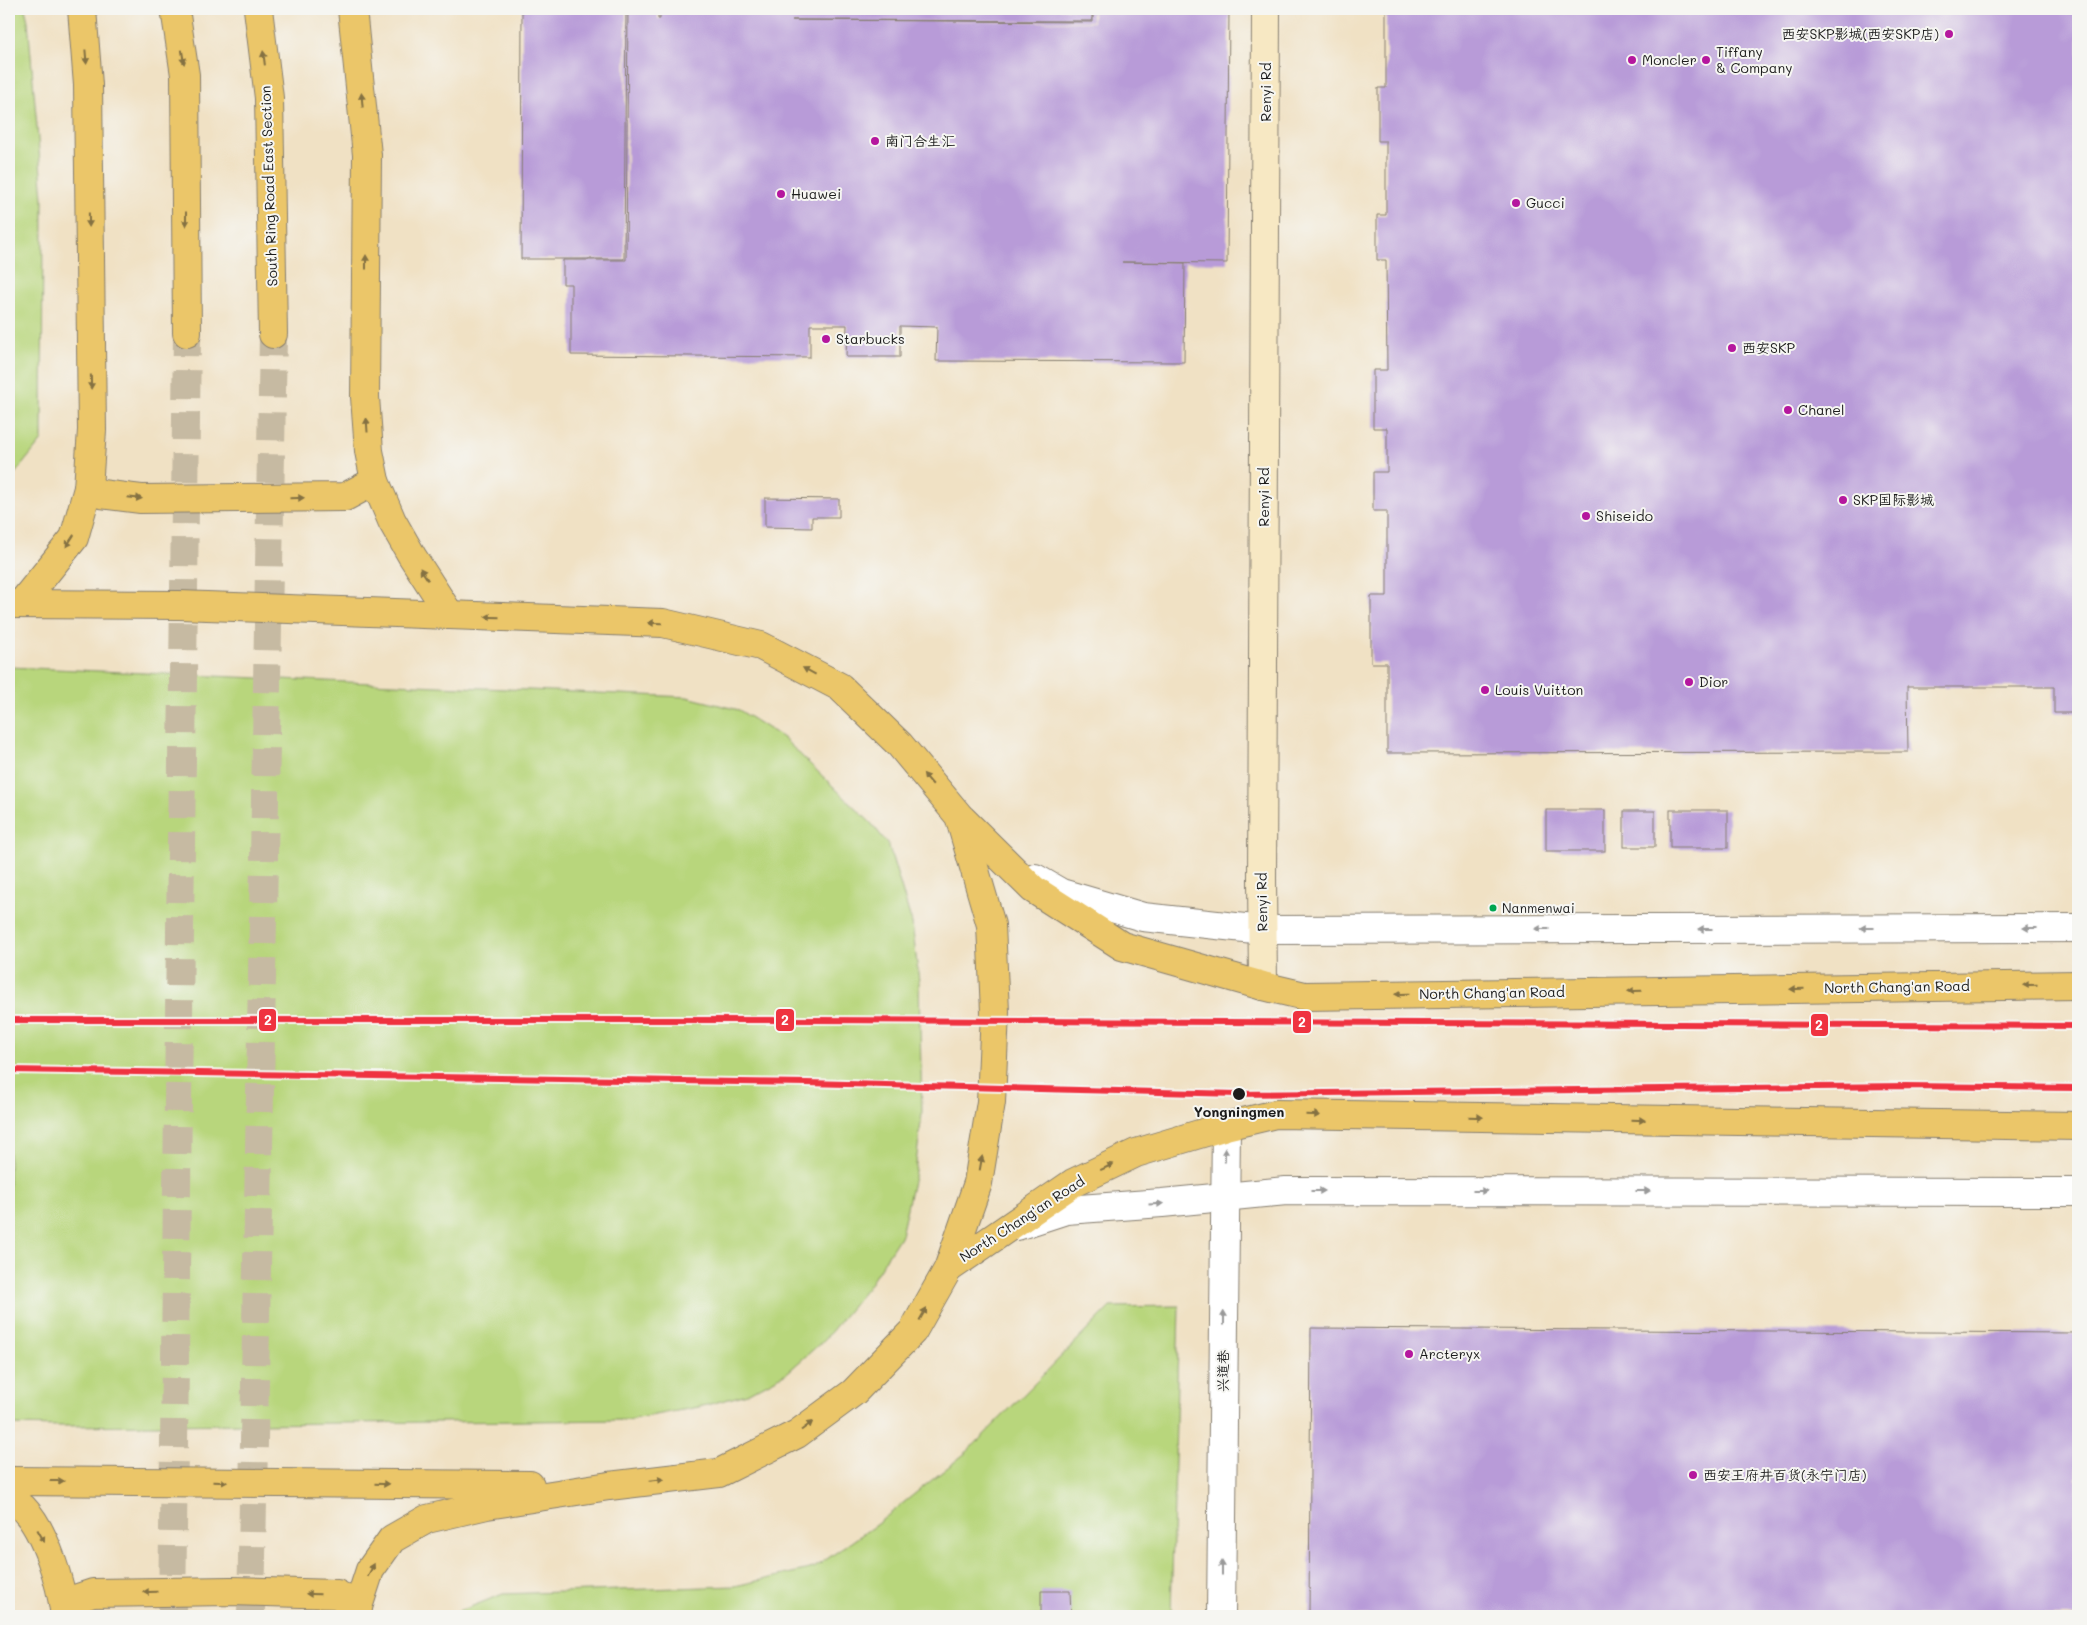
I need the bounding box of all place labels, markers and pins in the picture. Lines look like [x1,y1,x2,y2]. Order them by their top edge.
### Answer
place label: 西安SKP影城(西安SKP店) [1782,24,1939,43]
marker: 西安SKP影城(西安SKP店) [1943,28,1955,40]
place label: Tiffany & Company [1716,42,1792,77]
place label: Moncler [1642,50,1697,69]
marker: Moncler [1626,54,1638,66]
marker: Tiffany & Company [1700,54,1712,66]
place label: 南门合生汇 [885,131,955,150]
marker: 南门合生汇 [869,135,881,147]
place label: Huawei [791,184,841,203]
marker: Huawei [775,188,787,200]
place label: Gucci [1526,193,1565,212]
marker: Gucci [1510,197,1522,209]
place label: Starbucks [836,329,905,348]
marker: Starbucks [820,333,832,345]
place label: 西安SKP [1742,338,1795,357]
marker: 西安SKP [1726,342,1738,354]
place label: Chanel [1798,400,1845,419]
marker: Chanel [1782,404,1794,416]
place label: SKP国际影城 [1853,490,1934,509]
marker: SKP国际影城 [1837,494,1849,506]
place label: Shiseido [1596,506,1653,525]
marker: Shiseido [1580,510,1592,522]
place label: Dior [1699,672,1728,691]
marker: Dior [1683,676,1695,688]
place label: Louis Vuitton [1495,680,1583,699]
marker: Louis Vuitton [1479,684,1491,696]
place label: Nanmenwai [1502,899,1575,916]
marker: Nanmenwai [1488,903,1498,913]
marker: Yongningmen [1231,1086,1247,1102]
place label: Yongningmen [1194,1102,1284,1121]
place label: Arcteryx [1419,1344,1480,1363]
marker: Arcteryx [1403,1348,1415,1360]
place label: 西安王府井百货(永宁门店) [1703,1465,1867,1484]
marker: 西安王府井百货(永宁门店) [1687,1469,1699,1481]

